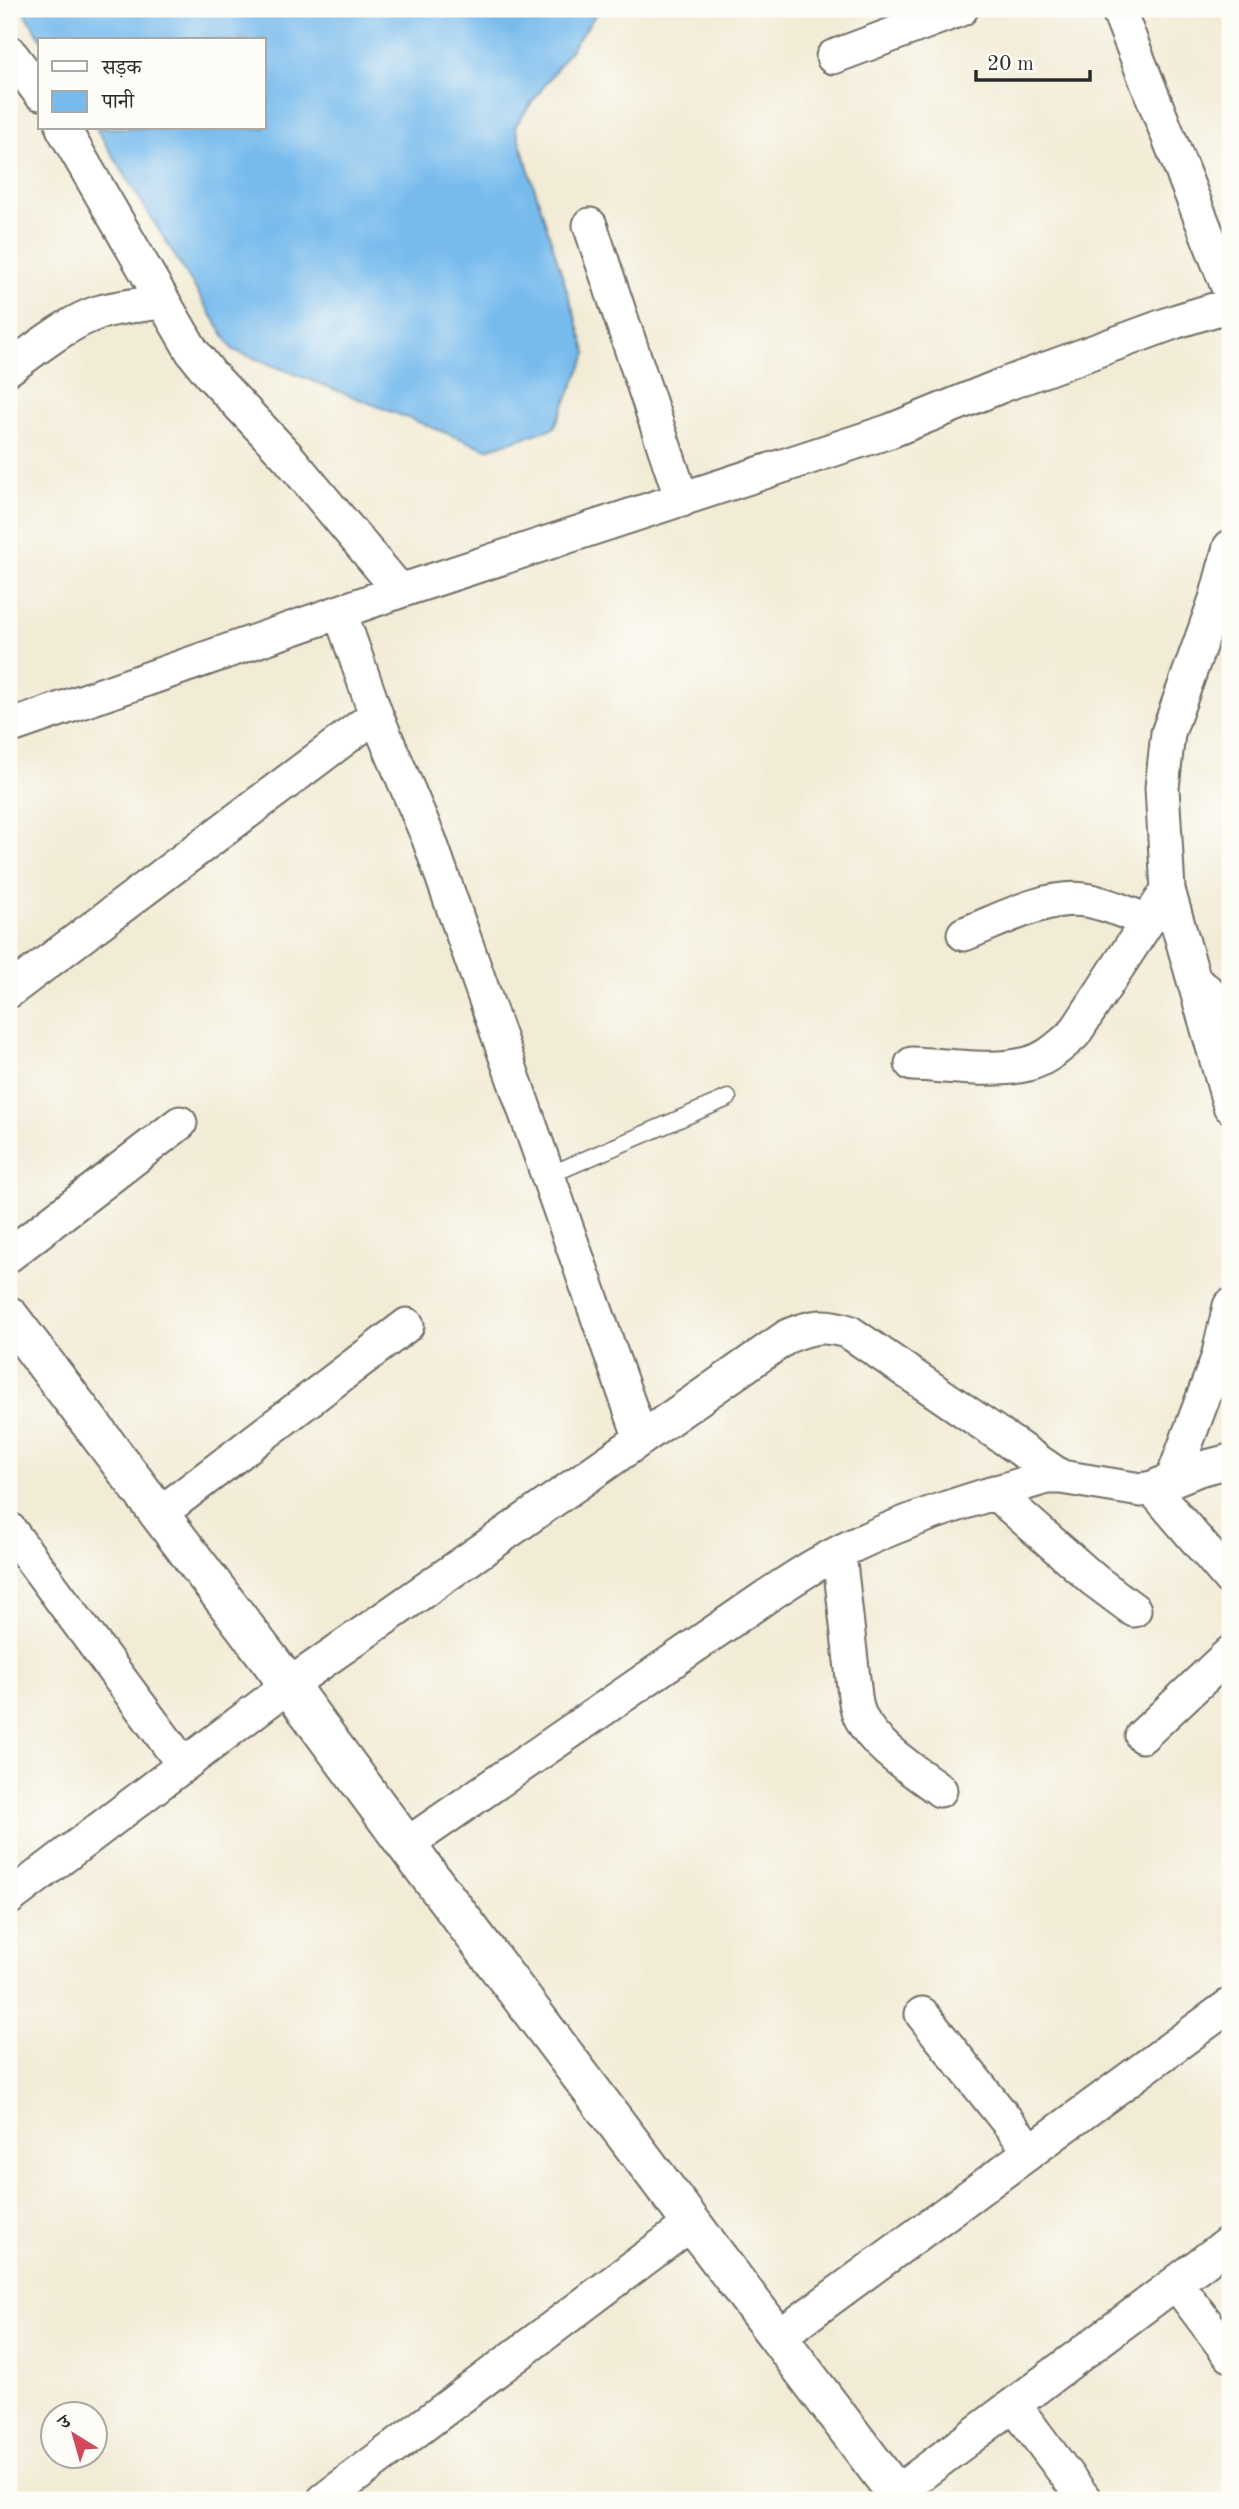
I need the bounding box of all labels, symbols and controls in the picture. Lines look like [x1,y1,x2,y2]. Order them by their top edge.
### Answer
legend [38,38,266,130]
scale bar [976,38,1090,82]
text: 20 m [987,54,1034,75]
text: सड़क [101,58,142,79]
text: पानी [101,89,135,113]
north arrow [38,2400,108,2470]
text: उ [54,2412,76,2435]

